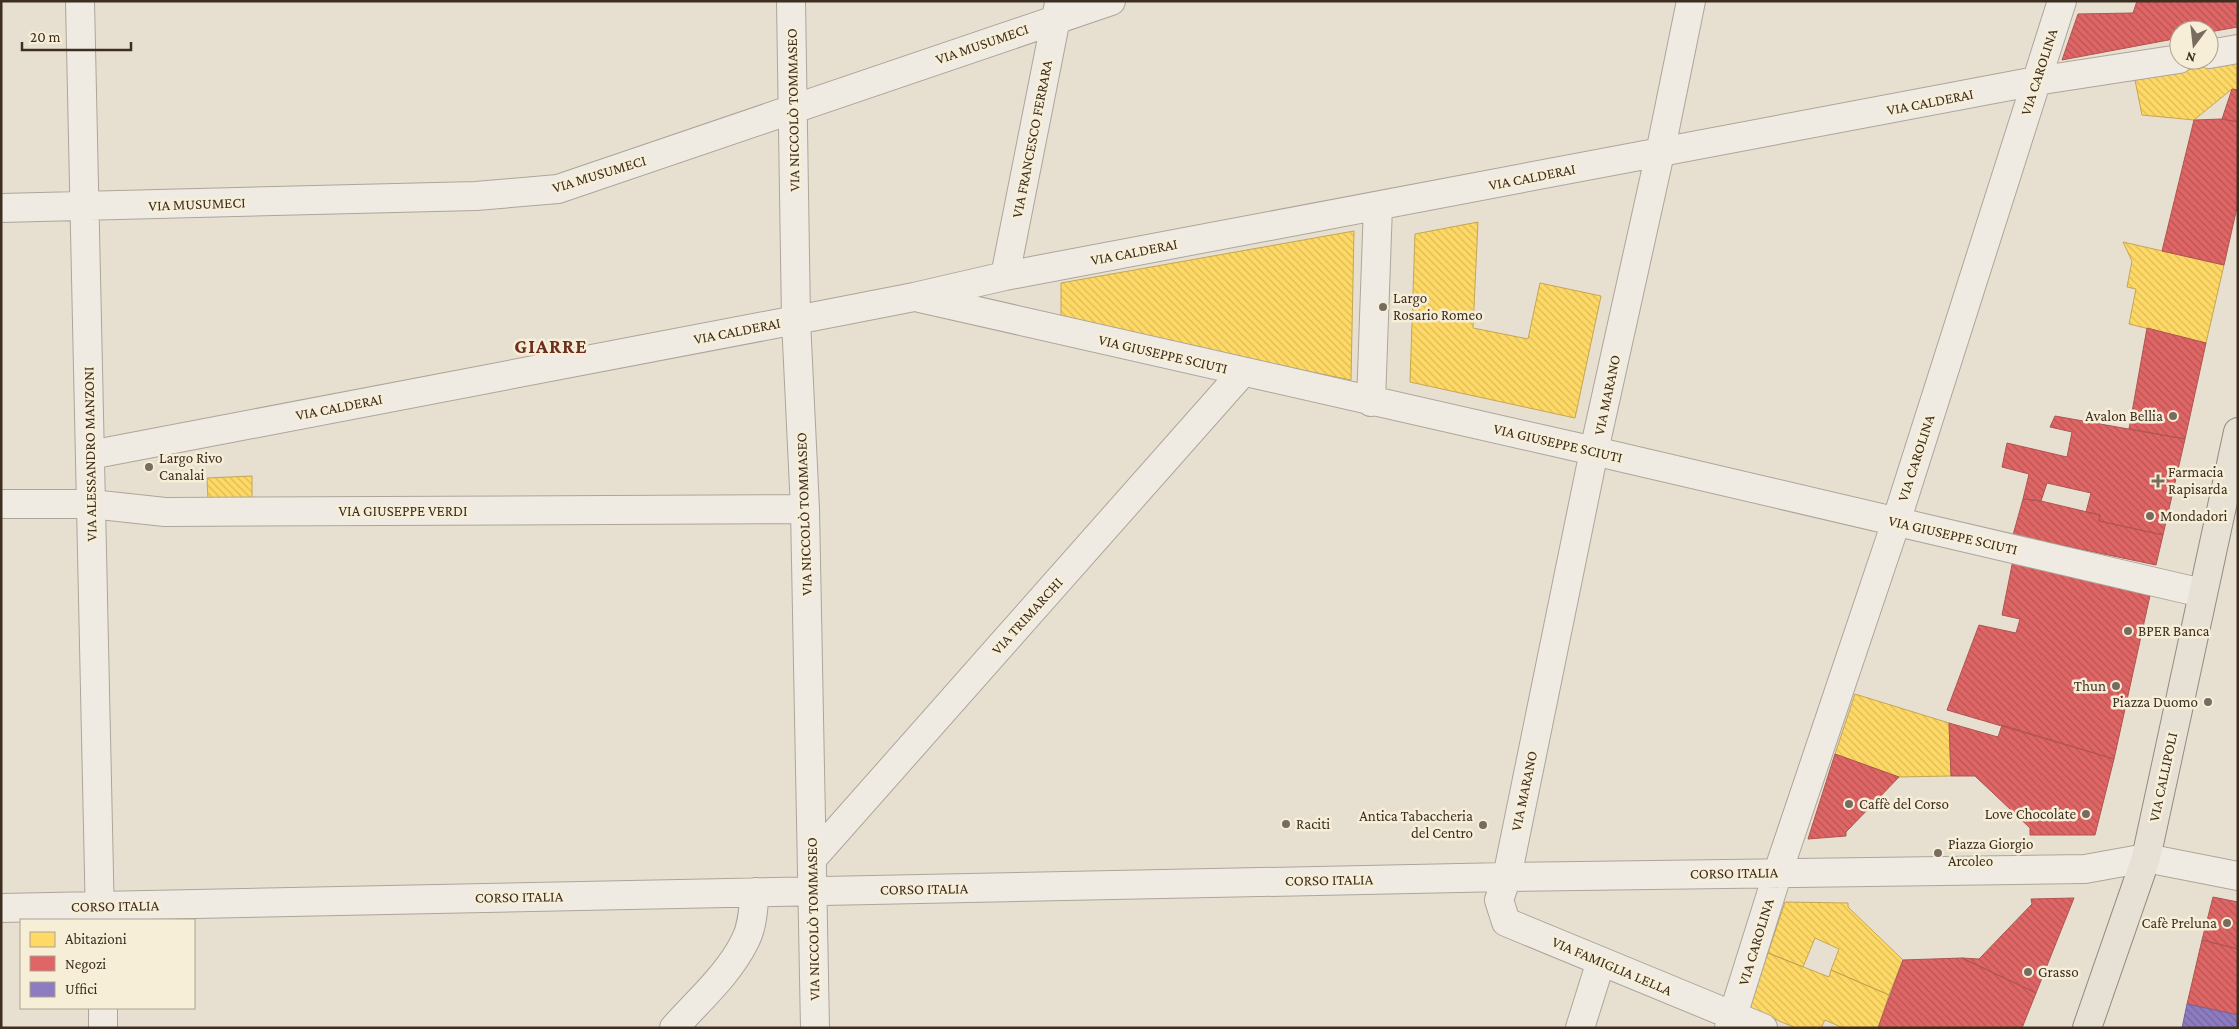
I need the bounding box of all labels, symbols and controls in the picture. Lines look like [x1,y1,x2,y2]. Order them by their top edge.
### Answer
scale bar [22,20,131,52]
north arrow [2169,20,2219,70]
street label: VIA MUSUMECI [933,21,1031,67]
street label: VIA CAROLINA [2017,26,2061,117]
street label: VIA NICCOLÒ TOMMASEO [784,28,802,192]
text: 20 m [30,29,61,45]
text: N [2184,48,2197,67]
street label: VIA FRANCESCO FERRARA [1009,58,1055,219]
street label: VIA CALDERAI [1885,86,1975,118]
street label: VIA MUSUMECI [550,152,648,196]
street label: VIA CALDERAI [1487,161,1577,193]
street label: VIA MUSUMECI [148,194,246,214]
street label: VIA CALDERAI [1089,236,1179,268]
place label: Largo Rosario Romeo [1393,290,1483,323]
marker: Largo Rosario Romeo [1377,301,1389,313]
street label: VIA CALDERAI [692,315,782,347]
street label: VIA GIUSEPPE SCIUTI [1097,331,1229,377]
district label: GIARRE [514,335,588,357]
street label: VIA MARANO [1591,353,1623,437]
street label: VIA ALESSANDRO MANZONI [80,366,100,542]
street label: VIA CALDERAI [294,391,384,423]
place label: Avalon Bellia [2085,408,2163,424]
marker: Avalon Bellia [2167,410,2179,422]
street label: VIA CAROLINA [1894,412,1938,503]
street label: VIA GIUSEPPE SCIUTI [1492,420,1624,466]
street label: VIA NICCOLÒ TOMMASEO [793,432,815,596]
place label: Largo Rivo Canalai [159,450,222,483]
marker: Largo Rivo Canalai [143,461,155,473]
place label: Farmacia Rapisarda [2168,464,2228,498]
marker: Farmacia Rapisarda [2152,475,2164,487]
street label: VIA GIUSEPPE VERDI [339,503,467,519]
place label: Mondadori [2160,508,2227,524]
marker: Mondadori [2144,510,2156,522]
street label: VIA GIUSEPPE SCIUTI [1887,512,2019,558]
street label: VIA TRIMARCHI [988,574,1066,658]
place label: BPER Banca [2138,623,2209,639]
marker: BPER Banca [2122,625,2134,637]
place label: Thun [2074,678,2106,694]
marker: Thun [2110,680,2122,692]
place label: Piazza Duomo [2112,694,2198,710]
marker: Piazza Duomo [2202,696,2214,708]
street label: VIA CALLIPOLI [2146,731,2180,823]
street label: VIA MARANO [1508,749,1540,833]
place label: Caffè del Corso [1859,796,1949,812]
marker: Caffè del Corso [1843,798,1855,810]
place label: Love Chocolate [1985,806,2076,822]
place label: Antica Tabaccheria del Centro [1359,808,1473,841]
marker: Love Chocolate [2080,808,2092,820]
place label: Raciti [1296,816,1330,832]
marker: Raciti [1280,818,1292,830]
marker: Antica Tabaccheria del Centro [1477,819,1489,831]
place label: Piazza Giorgio Arcoleo [1948,836,2033,869]
street label: VIA NICCOLÒ TOMMASEO [804,837,822,1001]
marker: Piazza Giorgio Arcoleo [1932,847,1944,859]
street label: CORSO ITALIA [1690,864,1779,882]
street label: CORSO ITALIA [1285,871,1374,889]
street label: CORSO ITALIA [880,880,969,898]
street label: CORSO ITALIA [475,888,564,906]
street label: VIA CAROLINA [1735,896,1777,987]
street label: CORSO ITALIA [71,897,160,915]
place label: Cafè Preluna [2141,915,2217,931]
marker: Cafè Preluna [2221,917,2233,929]
legend [20,919,195,1009]
text: Abitazioni [65,931,127,947]
street label: VIA FAMIGLIA LELLA [1550,933,1675,999]
text: Negozi [65,956,106,973]
place label: Grasso [2038,964,2079,980]
marker: Grasso [2022,966,2034,978]
text: Uffici [65,981,97,997]

